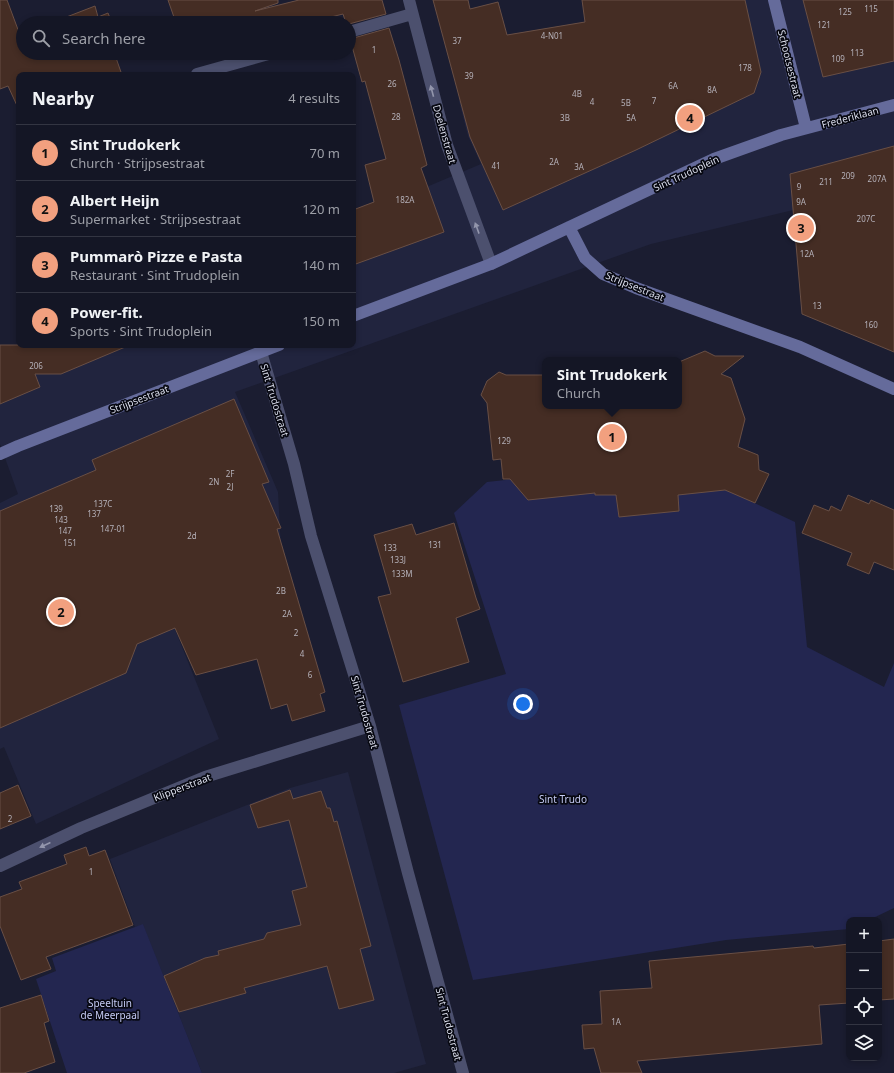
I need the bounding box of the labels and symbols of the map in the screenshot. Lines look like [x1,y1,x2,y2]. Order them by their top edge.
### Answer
house number: 115 [864,3,878,14]
house number: 125 [838,6,852,17]
house number: 121 [817,19,831,30]
street label: Schootsestraat [775,28,805,100]
house number: 4-N01 [541,30,563,41]
house number: 37 [452,35,462,46]
house number: 1 [372,44,376,55]
house number: 113 [850,47,864,58]
house number: 109 [831,53,845,64]
house number: 178 [738,62,752,73]
house number: 39 [464,70,474,81]
house number: 26 [387,78,397,89]
house number: 6A [668,80,679,91]
house number: 8A [707,84,718,95]
one-way arrow [429,85,435,97]
house number: 4B [572,88,582,99]
house number: 7 [652,95,657,106]
house number: 4 [590,96,595,107]
house number: 5B [621,97,631,108]
street label: Doelenstraat [430,103,460,165]
pin: 4 [677,103,703,133]
street label: Frederiklaan [820,103,880,131]
house number: 28 [391,111,401,122]
house number: 3B [560,112,570,123]
house number: 5A [626,112,637,123]
street label: Sint Trudoplein [651,152,721,194]
house number: 2A [549,156,560,167]
house number: 41 [491,160,501,171]
house number: 3A [574,161,585,172]
house number: 209 [841,170,855,181]
house number: 207A [868,173,887,184]
house number: 211 [819,176,833,187]
house number: 9 [797,181,802,192]
house number: 182A [396,194,415,205]
house number: 9A [796,196,807,207]
pin: 3 [788,213,814,243]
house number: 207C [857,213,875,224]
one-way arrow [473,221,479,233]
house number: 12A [800,248,815,259]
street label: Strijpsestraat [604,268,667,304]
house number: 13 [812,300,822,311]
house number: 160 [864,319,878,330]
house number: 206 [29,360,43,371]
street label: Sint Trudostraat [257,362,293,438]
street label: Strijpsestraat [107,381,171,417]
pin: 1 [599,422,625,452]
house number: 129 [497,435,511,446]
house number: 2F [226,468,234,479]
house number: 2N [209,476,219,487]
house number: 2J [227,481,233,492]
house number: 137C [94,498,112,509]
house number: 139 [49,503,63,514]
house number: 137 [87,508,101,519]
house number: 143 [54,514,68,525]
house number: 147-01 [100,523,126,534]
house number: 147 [58,525,72,536]
house number: 2d [187,530,197,541]
house number: 151 [63,537,77,548]
house number: 131 [428,539,442,550]
house number: 133 [383,542,397,553]
house number: 133J [390,554,406,565]
house number: 133M [392,568,412,579]
house number: 2B [276,585,286,596]
pin: 2 [48,597,74,627]
house number: 2A [282,608,293,619]
house number: 2 [294,627,299,638]
house number: 4 [300,648,305,659]
house number: 6 [308,669,313,680]
street label: Sint Trudostraat [348,674,382,750]
your location [513,694,533,714]
street label: Klipperstraat [151,769,213,804]
park label: Sint Trudo [539,792,587,806]
house number: 2 [8,813,13,824]
one-way arrow [40,842,51,848]
house number: 1 [89,866,93,877]
street label: Sint Trudostraat [433,986,466,1062]
park label: Speeltuin de Meerpaal [81,996,139,1022]
house number: 1A [611,1016,622,1027]

